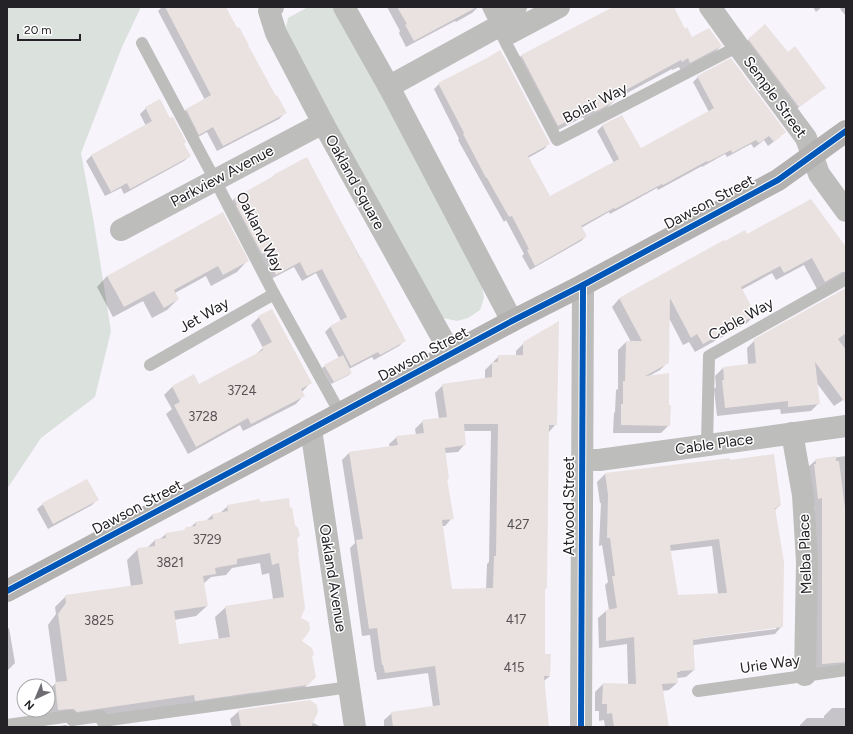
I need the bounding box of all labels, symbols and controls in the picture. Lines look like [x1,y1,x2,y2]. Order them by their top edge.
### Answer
scale bar [18,16,80,42]
text: 20 m [24,23,52,37]
street label: Semple Street [739,53,811,141]
street label: Bolair Way [560,79,630,127]
street label: Oakland Square [322,131,388,233]
street label: Parkview Avenue [167,141,277,211]
street label: Dawson Street [661,171,757,233]
street label: Oakland Way [232,189,288,275]
street label: Jet Way [176,294,232,336]
street label: Cable Way [705,294,777,344]
street label: Dawson Street [375,323,471,385]
house number: 3724 [227,383,257,398]
house number: 3728 [188,409,218,424]
street label: Cable Place [674,430,754,458]
street label: Atwood Street [560,456,578,556]
street label: Dawson Street [89,476,185,538]
street label: Melba Place [795,514,815,594]
house number: 427 [507,517,529,532]
street label: Oakland Avenue [316,523,350,633]
house number: 3729 [193,532,221,547]
house number: 3821 [156,555,184,570]
house number: 417 [506,612,526,627]
house number: 3825 [84,613,114,628]
street label: Urie Way [739,651,801,677]
house number: 415 [504,660,524,675]
north arrow [16,678,56,718]
text: N [22,697,37,712]

